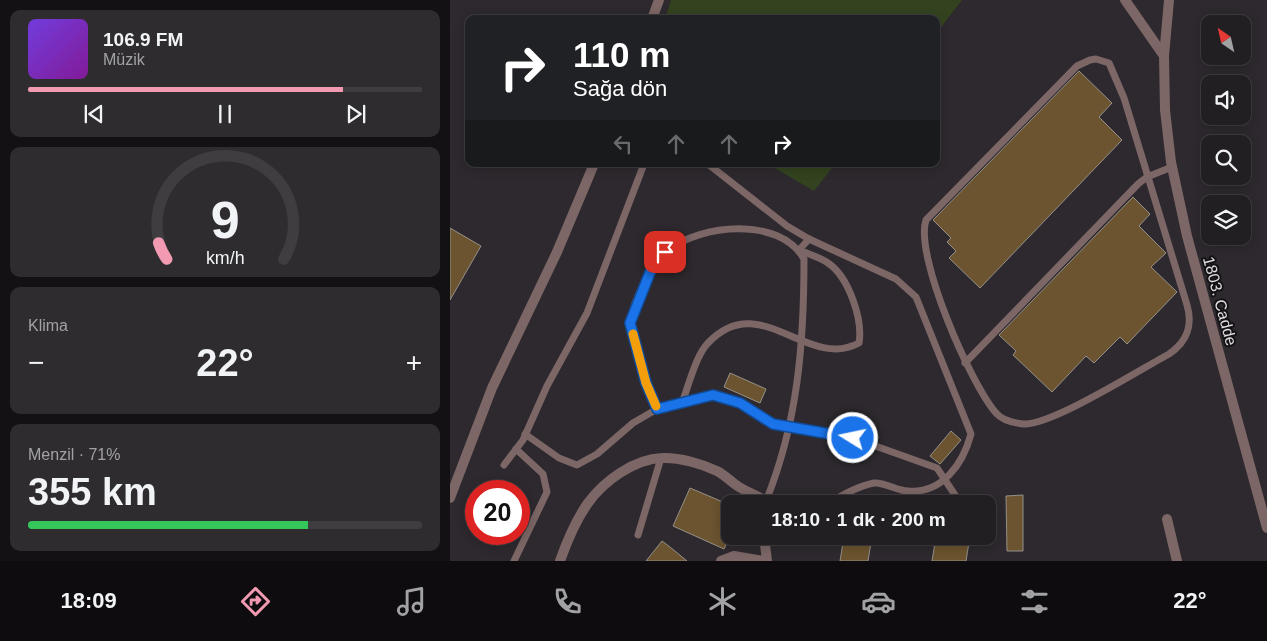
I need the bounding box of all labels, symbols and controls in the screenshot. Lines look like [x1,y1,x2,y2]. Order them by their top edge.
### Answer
north arrow [1201,15,1251,65]
map controls [1201,15,1251,245]
text: 106.9 FM [103,29,183,50]
icon: right [490,35,555,100]
text: 110 m [573,35,670,74]
text: Müzik [103,51,145,68]
button: sound [1201,75,1251,125]
text: Sağa dön [573,76,667,101]
icon: previous [80,100,108,128]
icon: pause [211,100,239,128]
icon: next [342,100,370,128]
icon: left [609,130,637,158]
icon: ahead [662,130,690,158]
icon: ahead [715,130,743,158]
icon: right [768,130,796,158]
button: search [1201,135,1251,185]
text: 9 [211,191,239,249]
button: layers [1201,195,1251,245]
pin [644,231,686,273]
icon: arrive [651,238,679,266]
text: km/h [206,248,244,268]
street label: 1803. Cadde [1200,255,1240,348]
text: Klima [28,317,68,334]
text: 22° [196,342,254,384]
text: − [28,347,44,378]
text: + [406,347,422,378]
position arrow [826,411,878,463]
text: Menzil · 71% [28,446,120,463]
text: 355 km [28,471,157,513]
speed limit sign: 20 [465,480,530,545]
text: 18:10 · 1 dk · 200 m [771,509,946,530]
icon: directions [238,584,273,619]
icon: music [394,584,429,619]
icon: phone [550,584,585,619]
icon: climate [705,584,740,619]
icon: car [861,584,896,619]
icon: filters [1017,584,1052,619]
text: 18:09 [60,588,117,613]
text: 22° [1173,588,1206,613]

